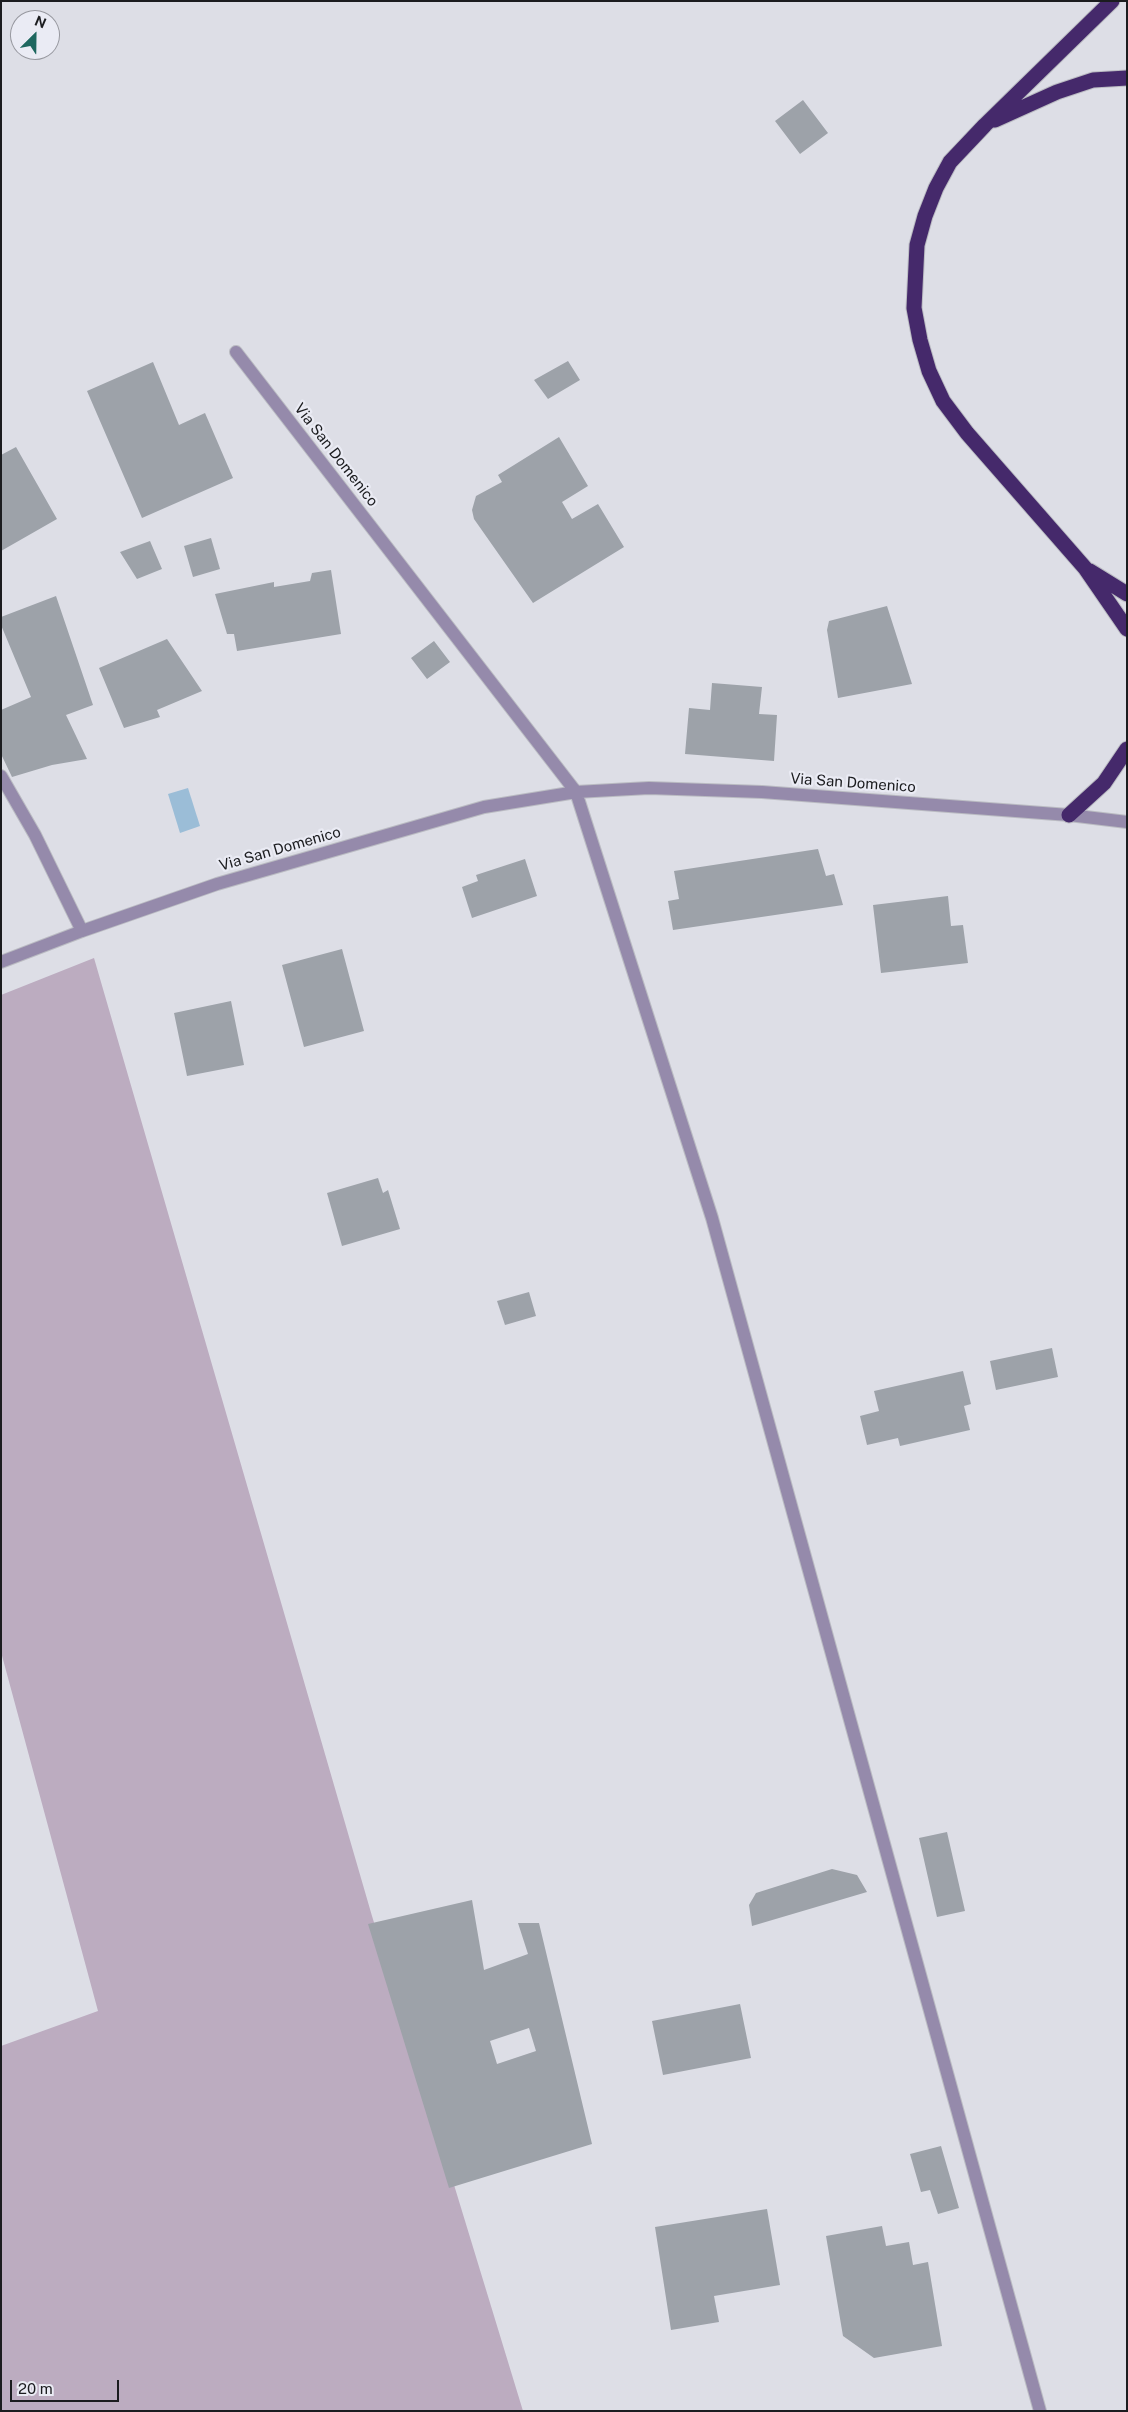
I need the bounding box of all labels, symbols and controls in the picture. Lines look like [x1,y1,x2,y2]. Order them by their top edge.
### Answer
north arrow [10,10,60,60]
text: N [32,13,49,32]
street label: Via San Domenico [290,400,382,510]
street label: Via San Domenico [790,770,916,796]
street label: Via San Domenico [217,823,343,875]
scale bar [12,2370,121,2402]
text: 20 m [18,2380,53,2397]

